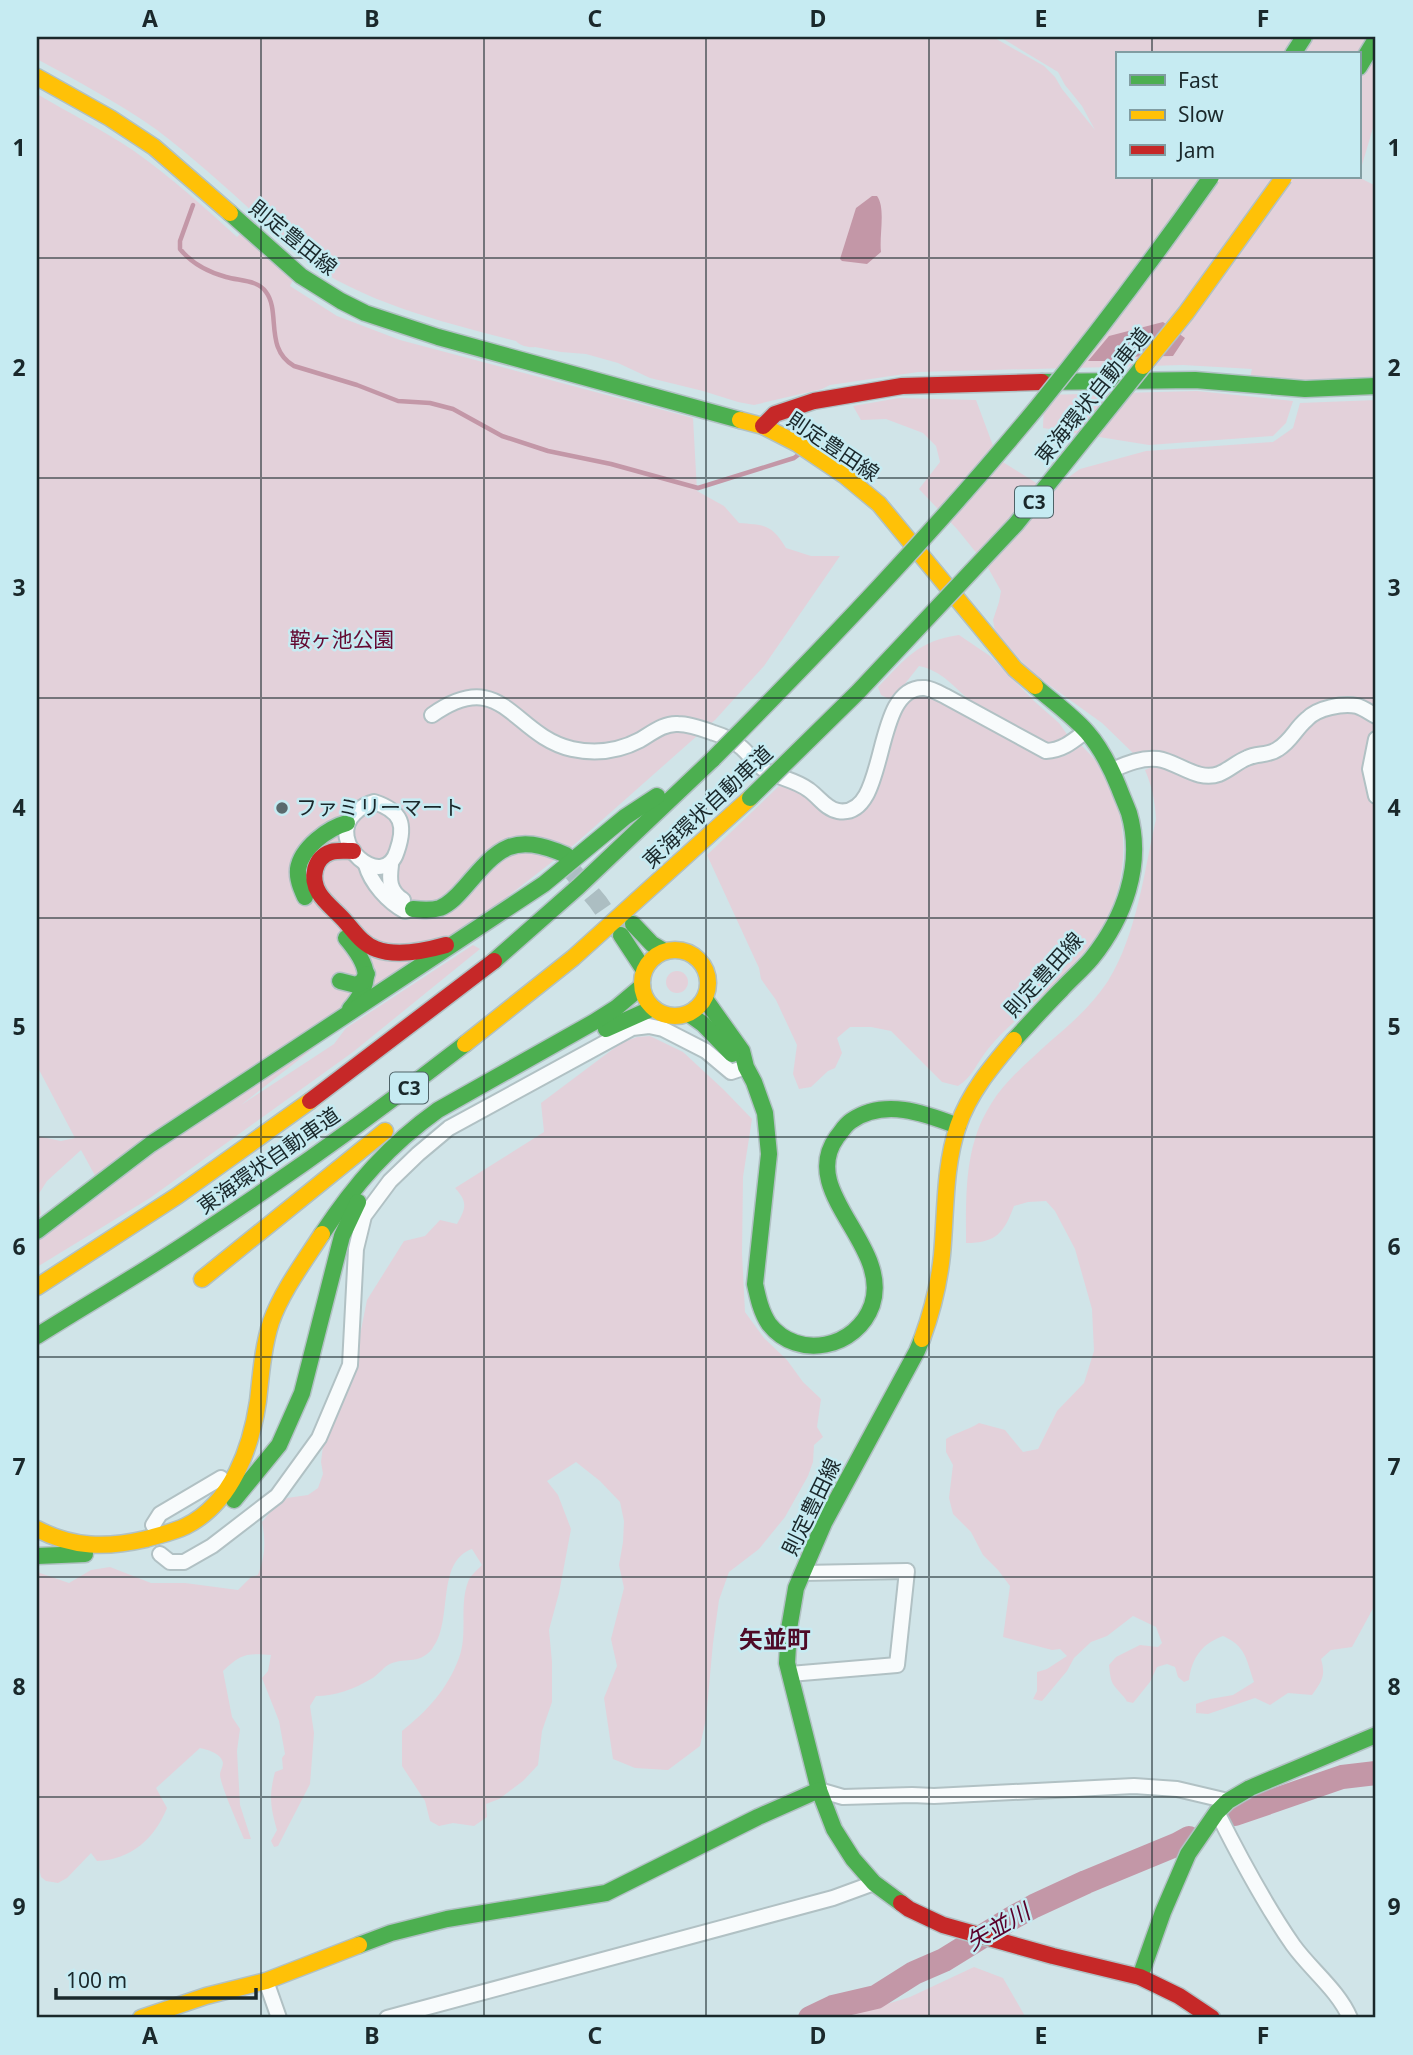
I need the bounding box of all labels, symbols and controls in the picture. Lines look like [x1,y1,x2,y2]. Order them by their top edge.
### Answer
text: A [142,2,158,34]
text: B [364,2,380,34]
text: C [588,2,603,34]
text: D [810,2,826,34]
text: E [1035,2,1047,34]
text: F [1257,2,1269,34]
legend [1116,52,1360,178]
text: Fast [1178,66,1219,94]
text: Slow [1178,100,1224,128]
text: 1 [12,131,26,163]
text: 1 [1387,131,1401,163]
text: Jam [1176,136,1215,164]
street label: 則定豊田線 [244,193,343,281]
street label: 東海環状自動車道 [1028,321,1156,469]
text: 2 [12,351,26,383]
text: 2 [1387,351,1401,383]
street label: 則定豊田線 [782,405,885,487]
road number: C3 [1015,486,1053,517]
text: 3 [12,571,26,603]
text: 3 [1387,571,1401,603]
park label: 鞍ヶ池公園 [290,625,395,653]
street label: 東海環状自動車道 [636,739,778,874]
text: 4 [12,791,26,823]
text: 4 [1387,791,1401,823]
place label: ファミリーマート [296,793,464,821]
marker: ファミリーマート [274,800,290,816]
street label: 則定豊田線 [998,926,1089,1023]
text: 5 [12,1010,26,1042]
text: 5 [1387,1010,1401,1042]
road number: C3 [390,1072,428,1104]
street label: 東海環状自動車道 [192,1101,345,1220]
text: 6 [12,1230,26,1262]
text: 6 [1387,1230,1401,1262]
text: 7 [12,1450,26,1482]
text: 7 [1387,1450,1401,1482]
street label: 則定豊田線 [776,1453,847,1560]
district label: 矢並町 [739,1622,811,1655]
text: 8 [12,1670,26,1702]
text: 8 [1387,1670,1401,1702]
text: 9 [12,1890,26,1922]
text: 9 [1387,1890,1401,1922]
water label: 矢並川 [960,1894,1038,1957]
scale bar [56,1957,256,2001]
text: 100 m [66,1966,127,1994]
text: A [142,2019,158,2051]
text: B [364,2019,380,2051]
text: C [588,2019,603,2051]
text: D [810,2019,826,2051]
text: E [1035,2019,1047,2051]
text: F [1257,2019,1269,2051]

